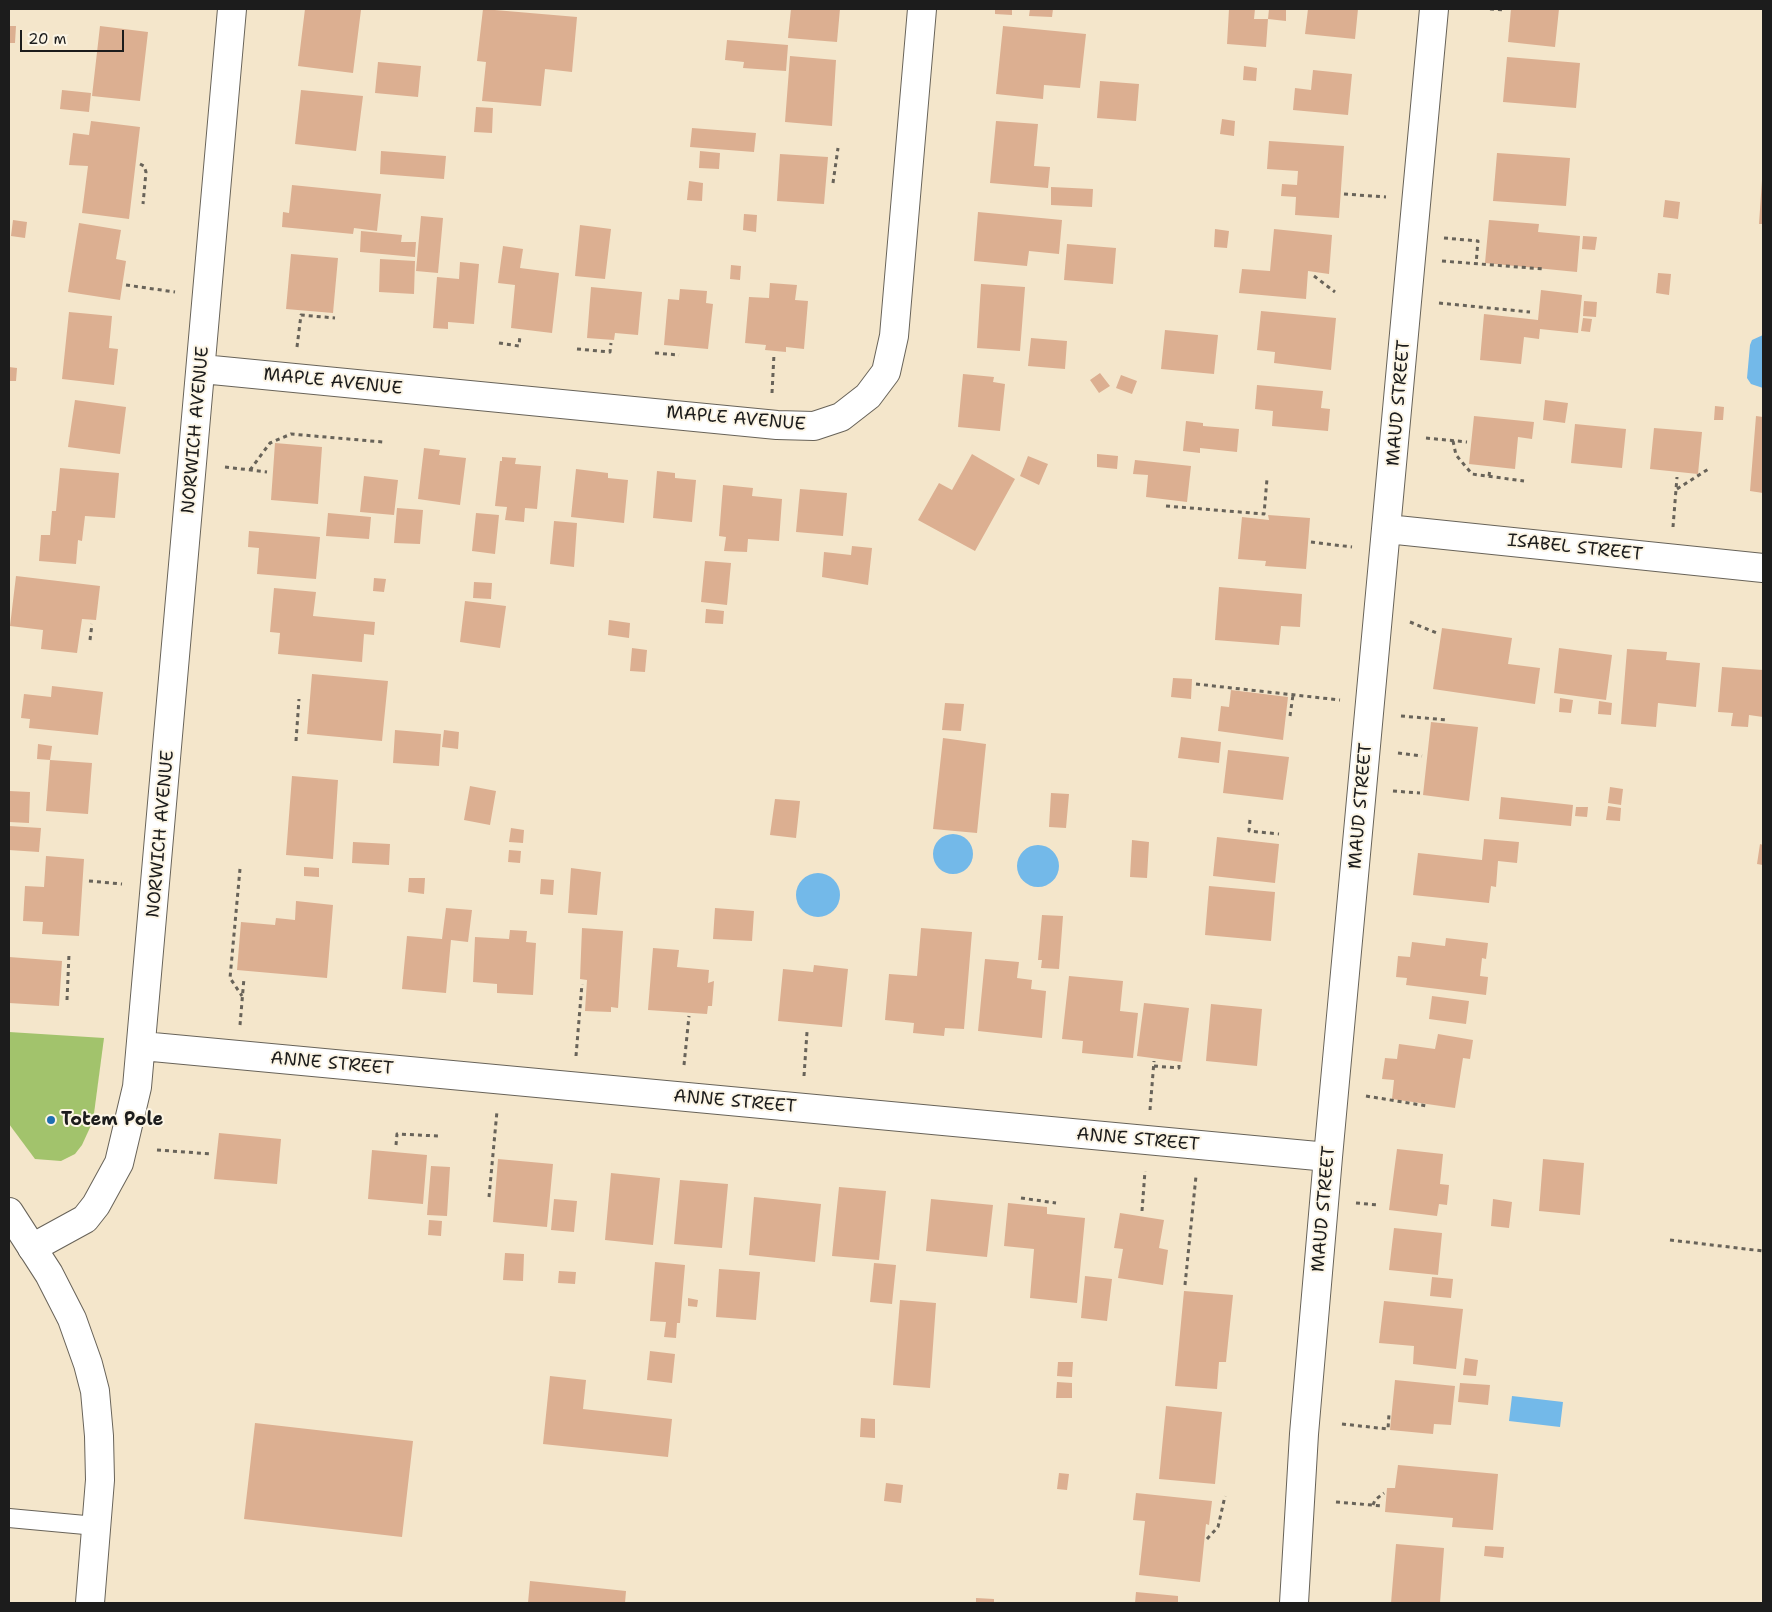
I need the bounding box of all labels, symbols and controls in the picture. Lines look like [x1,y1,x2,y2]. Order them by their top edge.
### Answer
scale bar [22,20,126,52]
text: 20 m [28,29,67,49]
street label: MAUD STREET [1383,339,1415,467]
street label: NORWICH AVENUE [178,345,214,515]
street label: MAPLE AVENUE [262,364,404,400]
street label: MAPLE AVENUE [666,402,806,436]
street label: ISABEL STREET [1506,530,1644,566]
street label: MAUD STREET [1345,742,1377,870]
street label: NORWICH AVENUE [143,749,179,919]
street label: ANNE STREET [269,1048,395,1080]
street label: ANNE STREET [672,1086,798,1118]
place label: Totem Pole [61,1109,163,1131]
marker: Totem Pole [45,1114,57,1126]
street label: ANNE STREET [1075,1124,1201,1156]
street label: MAUD STREET [1308,1145,1340,1273]

